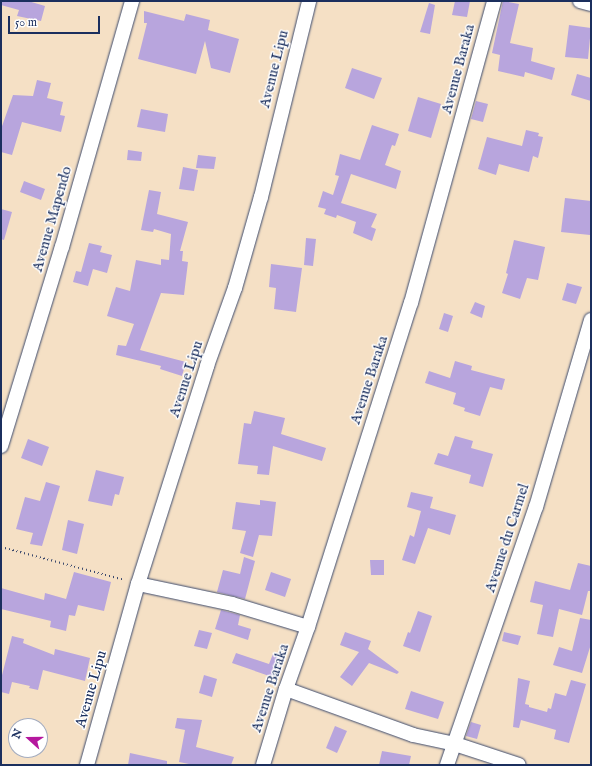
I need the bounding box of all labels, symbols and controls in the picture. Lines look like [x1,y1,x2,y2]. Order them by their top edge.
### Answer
scale bar [10,8,102,34]
text: 50 m [15,15,37,30]
street label: Avenue Baraka [437,22,479,116]
street label: Avenue Lipu [256,28,292,110]
street label: Avenue Mapendo [28,164,76,274]
street label: Avenue Baraka [346,333,392,427]
street label: Avenue Lipu [165,338,207,420]
street label: Avenue du Carmel [481,481,533,595]
street label: Avenue Baraka [247,641,293,735]
street label: Avenue Lipu [71,648,111,730]
north arrow [8,718,48,758]
text: N [9,727,26,741]

